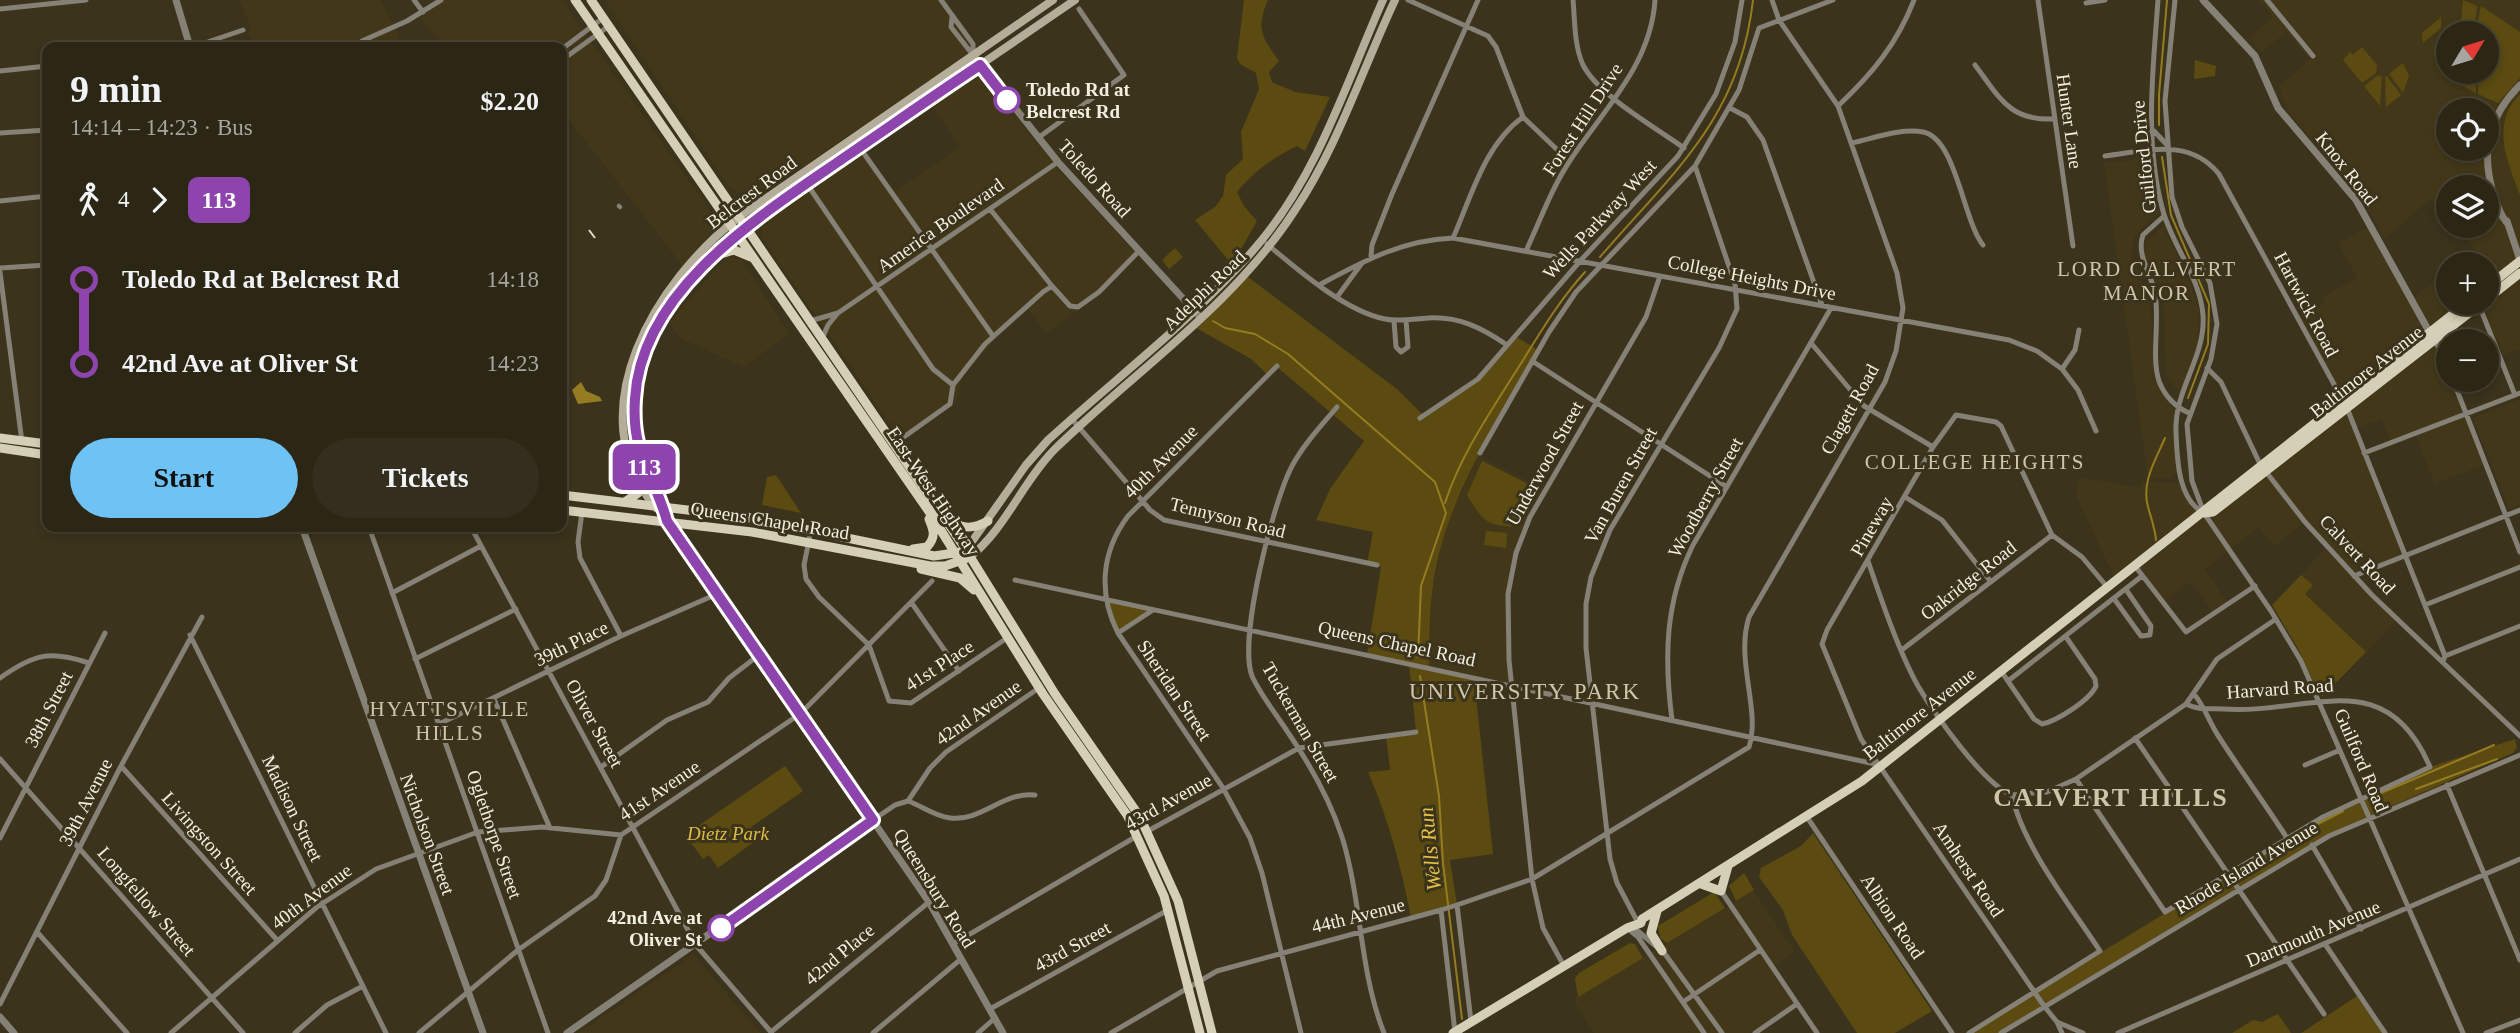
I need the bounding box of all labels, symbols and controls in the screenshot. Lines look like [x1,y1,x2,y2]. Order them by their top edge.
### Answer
north arrow [2436,21,2499,84]
map controls [2436,21,2499,392]
street label: Forest Hill Drive [1538,59,1627,179]
text: 9 min [70,68,162,110]
street label: Hunter Lane [2052,72,2087,170]
place label: Toledo Rd at Belcrest Rd [1026,79,1130,122]
text: $2.20 [481,87,539,116]
marker: Toledo Rd at Belcrest Rd [994,87,1020,113]
button: locate [2436,98,2499,161]
street label: Guilford Drive [2127,99,2160,214]
text: 14:14 – 14:23 · Bus [70,115,253,140]
street label: Knox Road [2312,128,2382,209]
street label: Toledo Road [1054,135,1135,222]
street label: Belcrest Road [702,151,801,233]
street label: Wells Parkway West [1539,155,1661,284]
street label: America Boulevard [873,174,1008,277]
button: layers [2436,175,2499,238]
icon: walk [70,181,108,219]
icon: forward [140,181,178,219]
text: 4 [118,187,130,212]
text: 113 [202,187,236,213]
street label: Adelphi Road [1159,246,1250,335]
street label: Hartwick Road [2270,248,2343,361]
street label: College Heights Drive [1666,251,1838,304]
button: + [2436,252,2499,315]
district label: LORD CALVERT MANOR [2057,257,2237,305]
text: Toledo Rd at Belcrest Rd [122,265,399,294]
text: 14:18 [487,267,539,292]
street label: Baltimore Avenue [2306,321,2427,422]
button: − [2436,329,2499,392]
text: 42nd Ave at Oliver St [122,349,358,378]
text: 14:23 [487,351,539,376]
street label: Clagett Road [1816,360,1883,458]
street label: Underwood Street [1502,397,1588,529]
street label: 40th Avenue [1119,420,1201,502]
street label: East-West Highway [883,423,985,560]
street label: Van Buren Street [1580,423,1661,547]
street label: Woodberry Street [1664,433,1747,561]
button: Start [70,438,298,518]
button: Tickets [312,438,539,518]
line badge: 113 [604,444,684,490]
district label: COLLEGE HEIGHTS [1865,450,2085,474]
text: 113 [627,454,661,480]
street label: Pineway [1846,492,1897,560]
street label: Tennyson Road [1168,493,1288,542]
street label: Queens Chapel Road [689,498,851,543]
street label: Calvert Road [2316,510,2400,599]
street label: Oakridge Road [1916,536,2021,624]
street label: 39th Place [531,617,612,670]
street label: Queens Chapel Road [1316,617,1478,671]
street label: 41st Place [901,635,978,695]
street label: Sheridan Street [1133,636,1216,745]
street label: Tuckerman Street [1258,659,1344,787]
street label: Baltimore Avenue [1859,663,1980,764]
street label: 38th Street [20,667,77,751]
street label: Harvard Road [2226,674,2335,703]
street label: Oliver Street [562,675,628,772]
street label: 42nd Avenue [932,675,1025,750]
district label: UNIVERSITY PARK [1409,679,1641,704]
district label: HYATTSVILLE HILLS [370,697,530,745]
street label: Guilford Road [2330,705,2393,816]
street label: Madison Street [258,752,328,865]
street label: 39th Avenue [54,755,116,849]
street label: 41st Avenue [615,756,704,825]
street label: Oglethorpe Street [463,767,527,902]
street label: 43rd Avenue [1121,769,1215,834]
street label: Nicholson Street [396,771,459,898]
district label: CALVERT HILLS [1993,783,2229,812]
street label: Livingston Street [158,787,262,900]
water label: Wells Run [1414,806,1446,892]
street label: Rhode Island Avenue [2171,817,2321,918]
street label: Amherst Road [1929,818,2008,921]
park label: Dietz Park [686,823,769,844]
street label: Queensbury Road [889,825,980,952]
street label: Longfellow Street [94,842,200,961]
street label: 40th Avenue [267,859,356,933]
street label: Albion Road [1857,870,1929,963]
street label: 44th Avenue [1309,894,1407,937]
street label: Dartmouth Avenue [2243,896,2383,971]
place label: 42nd Ave at Oliver St [607,907,703,950]
marker: 42nd Ave at Oliver St [708,915,734,941]
street label: 43rd Street [1030,917,1115,976]
street label: 42nd Place [800,919,878,989]

